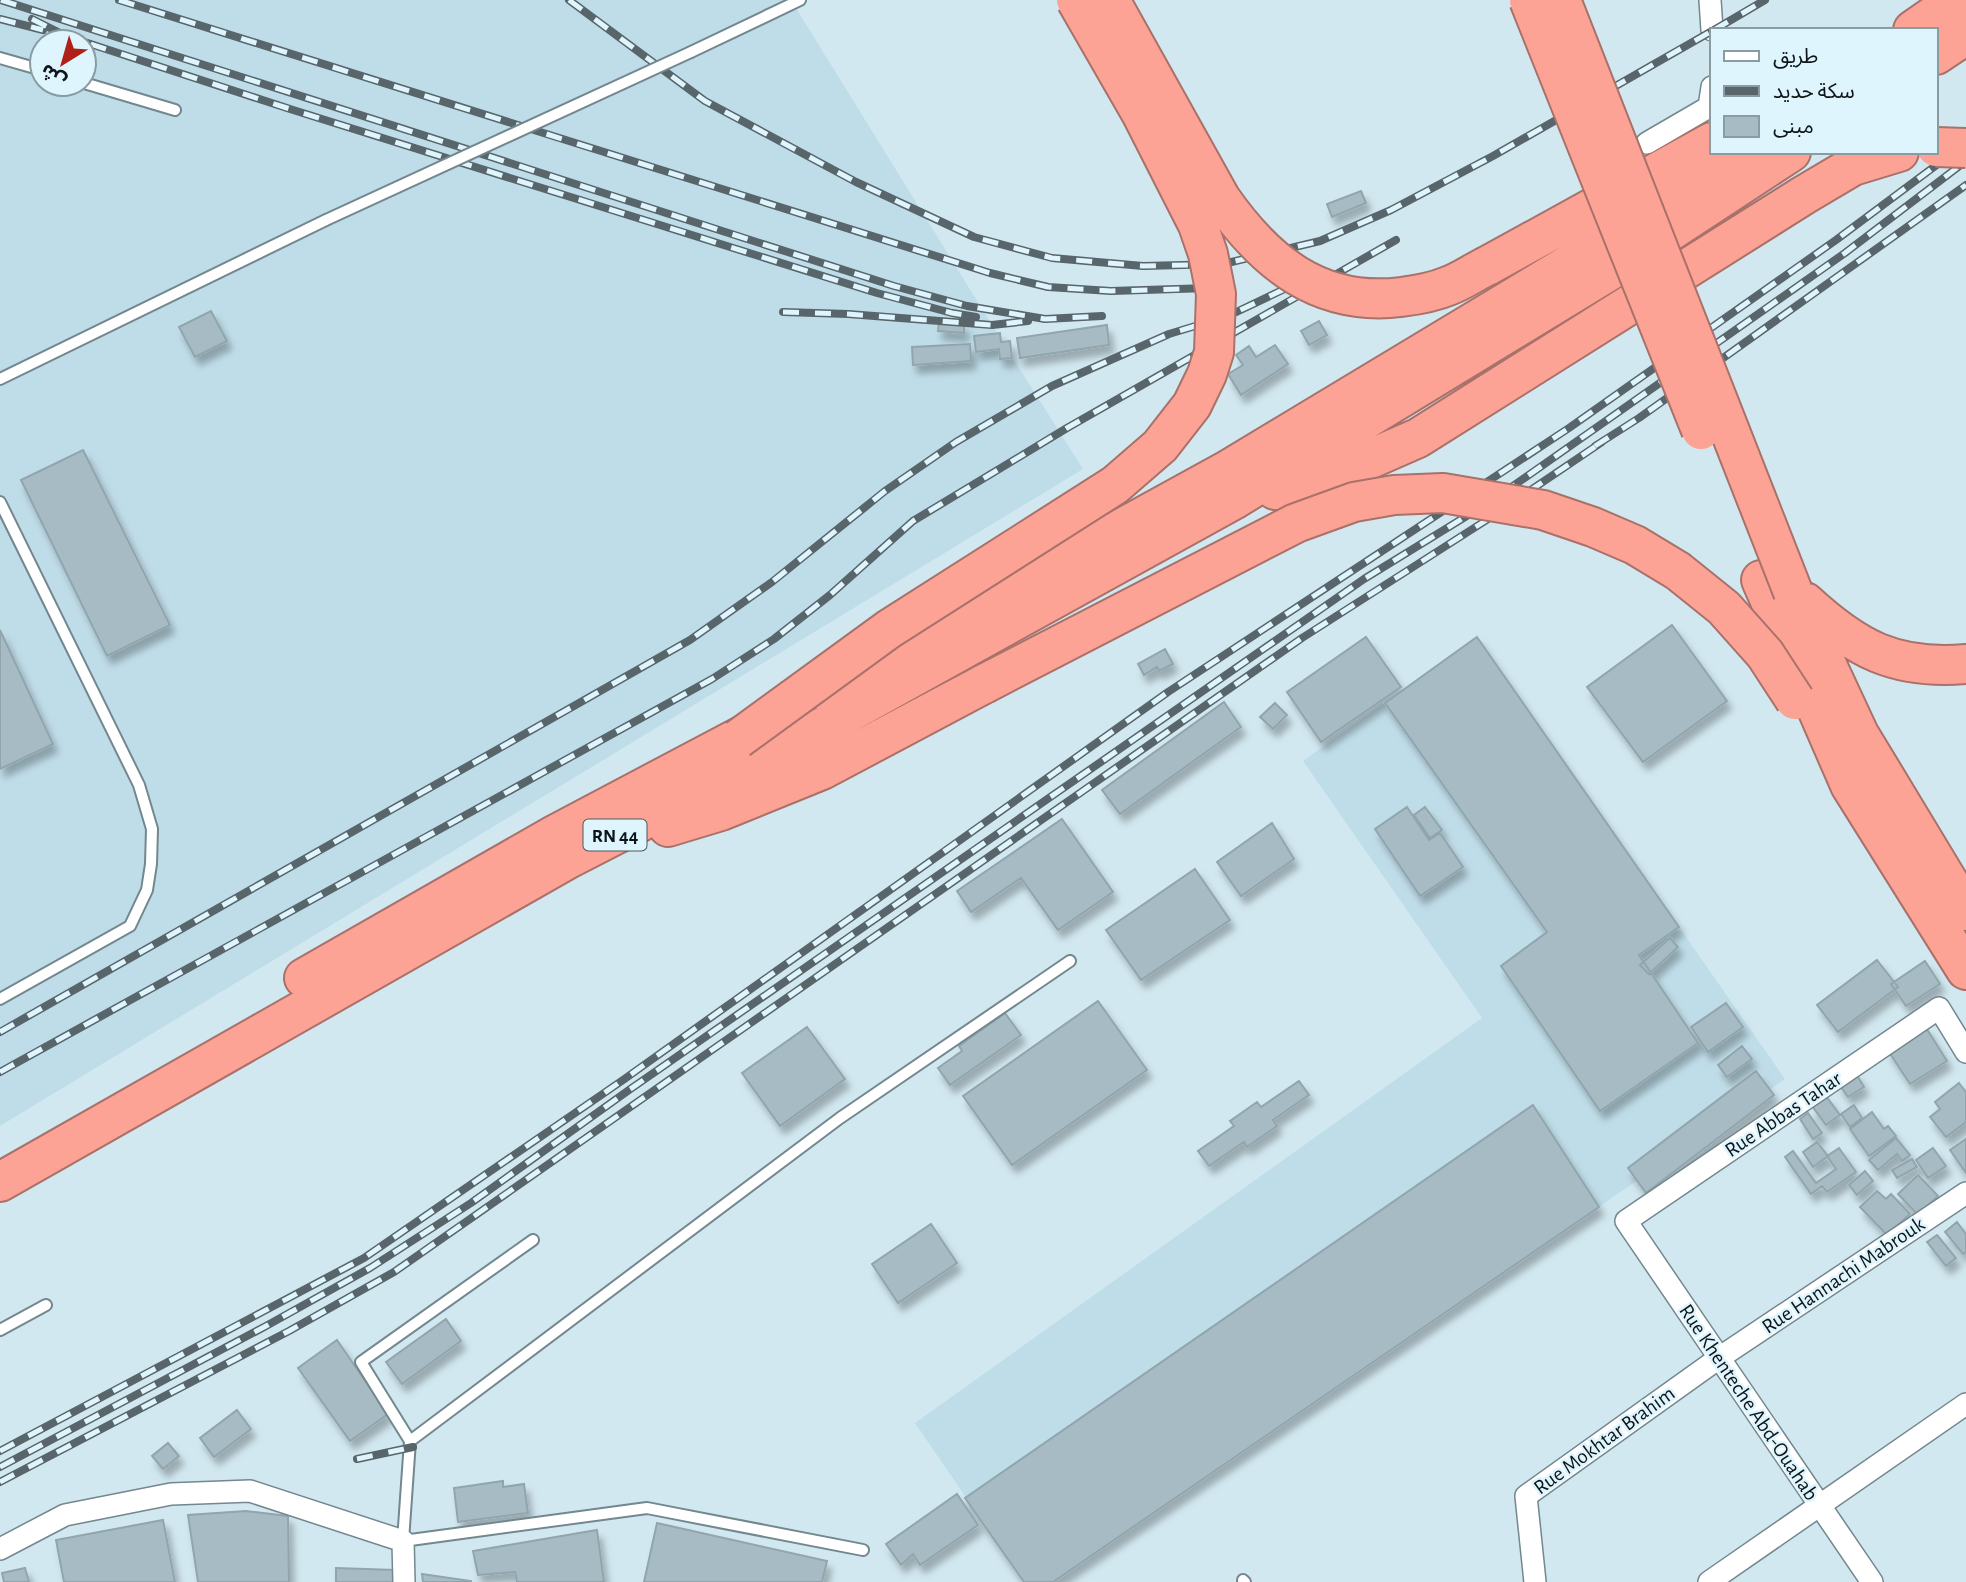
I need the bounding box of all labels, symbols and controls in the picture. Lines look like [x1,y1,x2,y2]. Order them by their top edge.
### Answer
north arrow [28,28,98,98]
legend [1710,28,1938,154]
text: طريق [1773,46,1818,69]
text: ش [38,60,70,91]
text: سكة حديد [1773,81,1855,102]
text: مبنى [1773,116,1814,138]
road number: RN 44 [584,820,646,850]
street label: Rue Abbas Tahar [1721,1068,1846,1161]
street label: Rue Hannachi Mabrouk [1758,1213,1929,1338]
street label: Rue Khenteche Abd-Ouahab [1675,1300,1822,1504]
street label: Rue Mokhtar Brahim [1530,1382,1679,1498]

